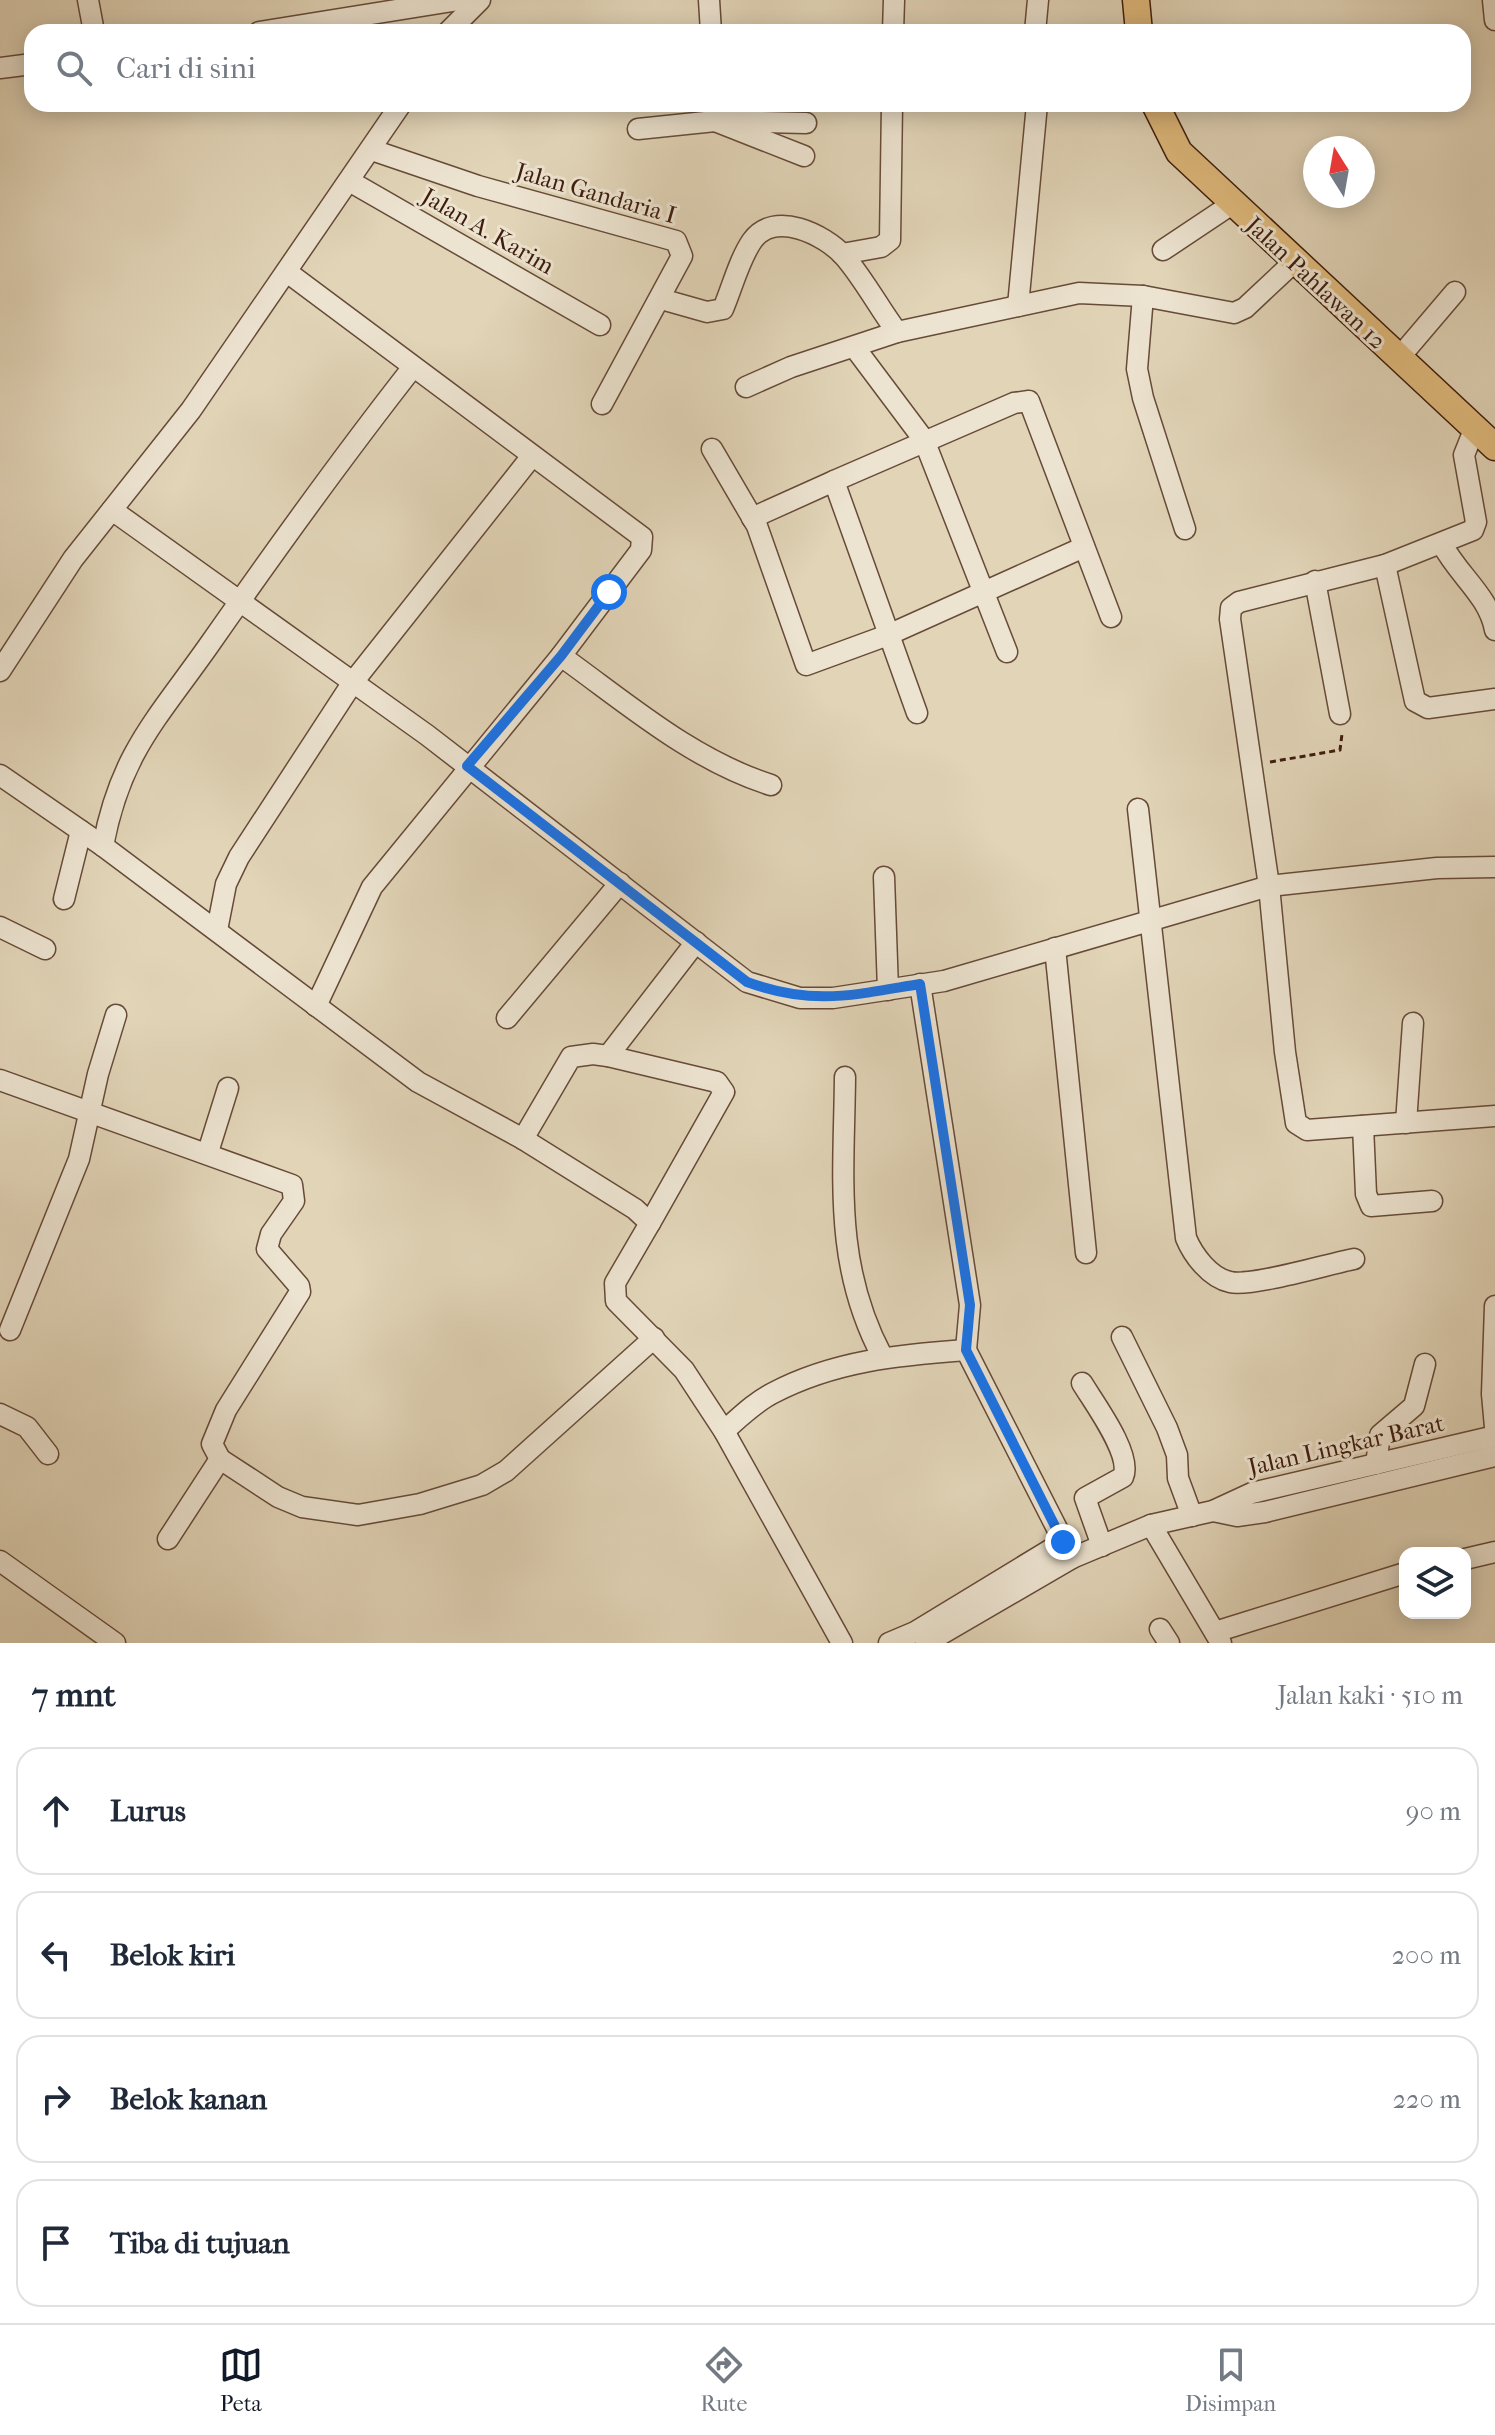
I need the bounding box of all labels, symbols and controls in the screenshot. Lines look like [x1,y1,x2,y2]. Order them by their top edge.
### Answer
search box [24,24,1471,112]
icon: search [52,46,96,90]
text: Cari di sini [116,51,256,86]
north arrow [1303,136,1375,208]
street label: Jalan Gandaria I [511,156,679,229]
street label: Jalan A. Karim [415,181,559,280]
street label: Jalan Pahlawan 12 [1239,210,1392,355]
route start [591,574,627,610]
street label: Jalan Lingkar Barat [1243,1409,1447,1482]
route end [1045,1524,1081,1560]
map controls [1399,1547,1471,1619]
button: layers [1399,1547,1471,1619]
text: 7 mnt [32,1675,116,1715]
text: Jalan kaki · 510 m [1277,1680,1463,1711]
icon: ahead [34,1789,78,1833]
text: Lurus [110,1794,186,1829]
text: 90 m [1406,1796,1461,1827]
icon: left [34,1933,78,1977]
text: Belok kiri [110,1938,235,1973]
text: 200 m [1392,1940,1461,1971]
icon: right [34,2077,78,2121]
text: Belok kanan [110,2082,267,2117]
text: 220 m [1393,2084,1461,2115]
icon: arrive [34,2221,78,2265]
text: Tiba di tujuan [110,2226,290,2261]
tab: Peta [219,2343,263,2417]
tab: Rute [701,2343,747,2417]
tab: Disimpan [1185,2343,1276,2417]

